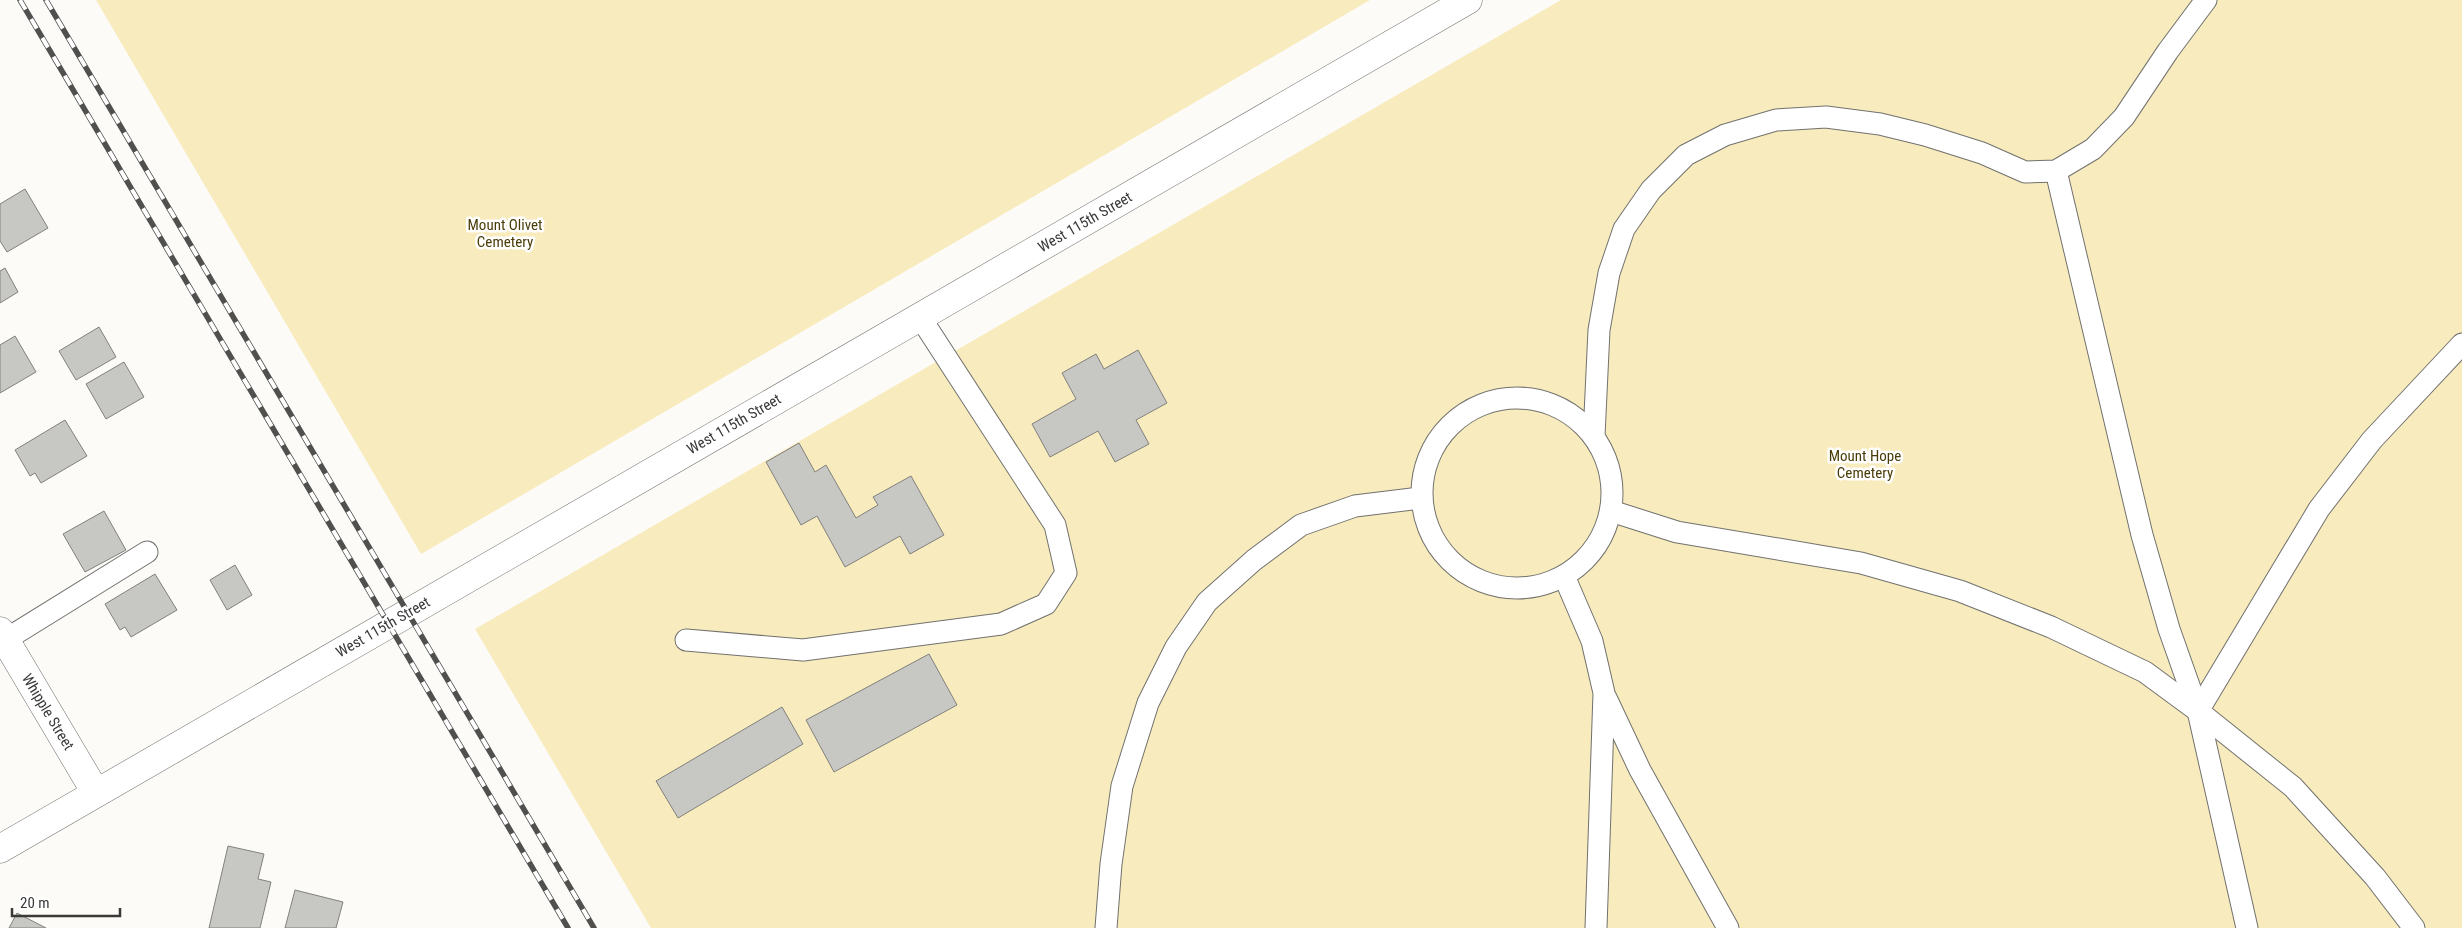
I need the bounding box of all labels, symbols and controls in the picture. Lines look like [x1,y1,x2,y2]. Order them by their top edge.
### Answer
street label: West 115th Street [1035,188,1135,256]
park label: Mount Olivet Cemetery [468,216,542,251]
street label: West 115th Street [684,390,784,458]
park label: Mount Hope Cemetery [1829,447,1901,482]
street label: West 115th Street [333,593,433,661]
street label: Whipple Street [18,671,78,753]
scale bar [12,886,120,918]
text: 20 m [20,894,50,912]

